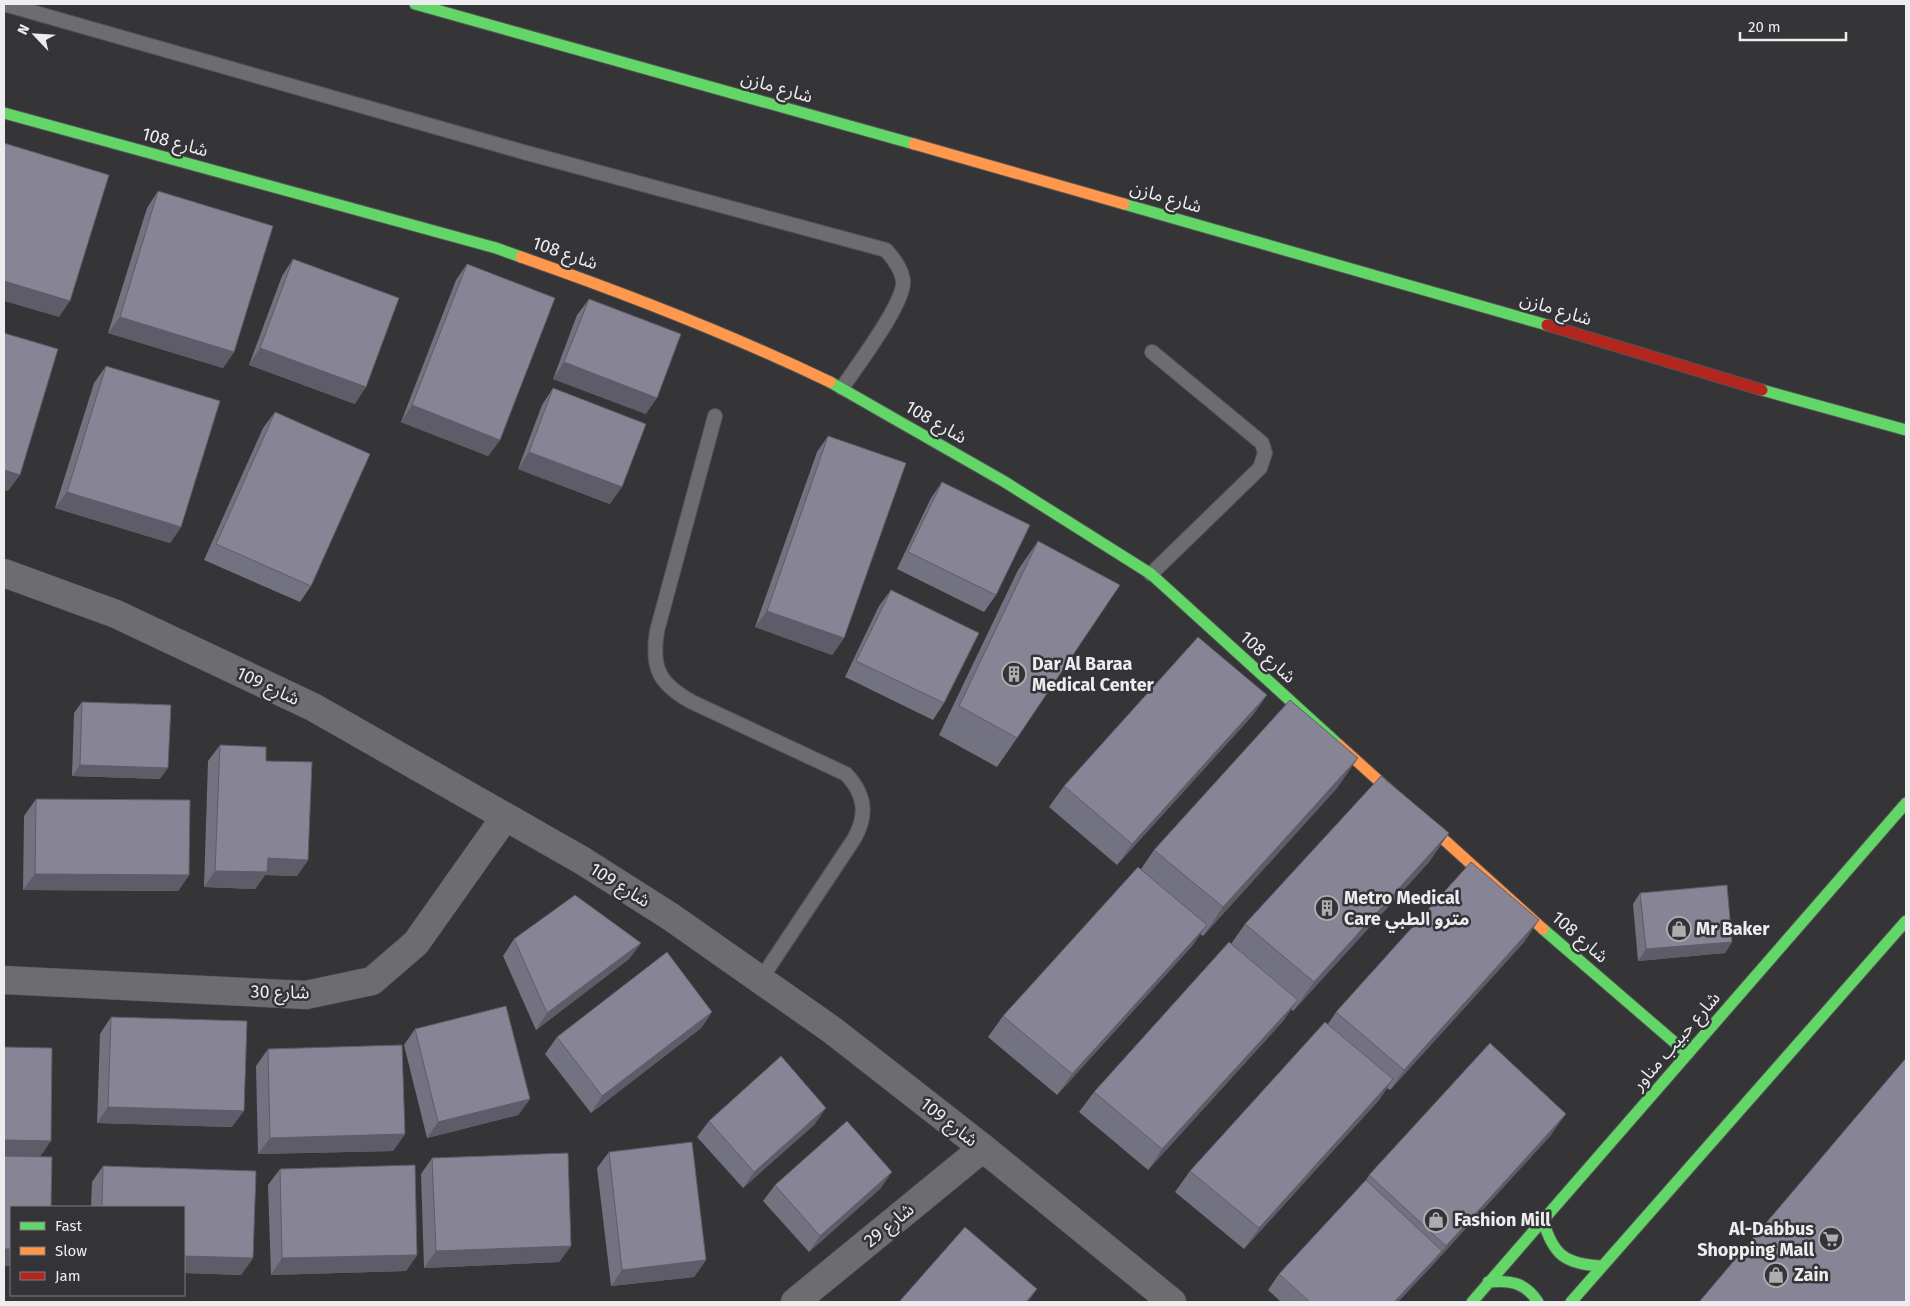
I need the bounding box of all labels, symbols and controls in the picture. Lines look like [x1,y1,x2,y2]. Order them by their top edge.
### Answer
north arrow [10,10,60,60]
scale bar [1740,10,1846,42]
text: 20 m [1748,18,1781,36]
text: N [14,22,33,38]
street label: شارع مازن [738,66,815,111]
street label: شارع 108 [139,123,211,164]
street label: شارع مازن [1127,176,1204,221]
street label: شارع 108 [528,232,601,277]
street label: شارع مازن [1517,288,1594,333]
street label: شارع 108 [900,396,971,451]
street label: شارع 108 [1234,626,1300,690]
place label: Dar Al Baraa Medical Center [1032,653,1155,696]
building icon: Dar Al Baraa Medical Center [1001,661,1027,687]
street label: شارع 109 [232,662,303,713]
street label: شارع 109 [584,858,654,915]
place label: Metro Medical Care مترو الطبي [1344,887,1469,933]
building icon: Metro Medical Care مترو الطبي [1314,895,1340,921]
street label: شارع 108 [1545,907,1613,970]
shop icon: Mr Baker [1666,916,1692,942]
place label: Mr Baker [1696,918,1770,940]
street label: شارع 30 [250,980,310,1007]
street label: شارع حبيب مناور [1627,987,1727,1097]
street label: شارع 109 [914,1093,982,1154]
street label: شارع 29 [860,1198,920,1254]
legend [10,1206,185,1296]
shop icon: Fashion Mill [1423,1207,1449,1233]
place label: Fashion Mill [1454,1209,1551,1231]
text: Fast [55,1217,82,1235]
place label: Al-Dabbus Shopping Mall [1697,1218,1815,1261]
supermarket icon: Al-Dabbus Shopping Mall [1818,1226,1844,1252]
text: Slow [55,1242,87,1260]
shop icon: Zain [1763,1262,1789,1288]
place label: Zain [1794,1264,1829,1286]
text: Jam [55,1267,81,1285]

